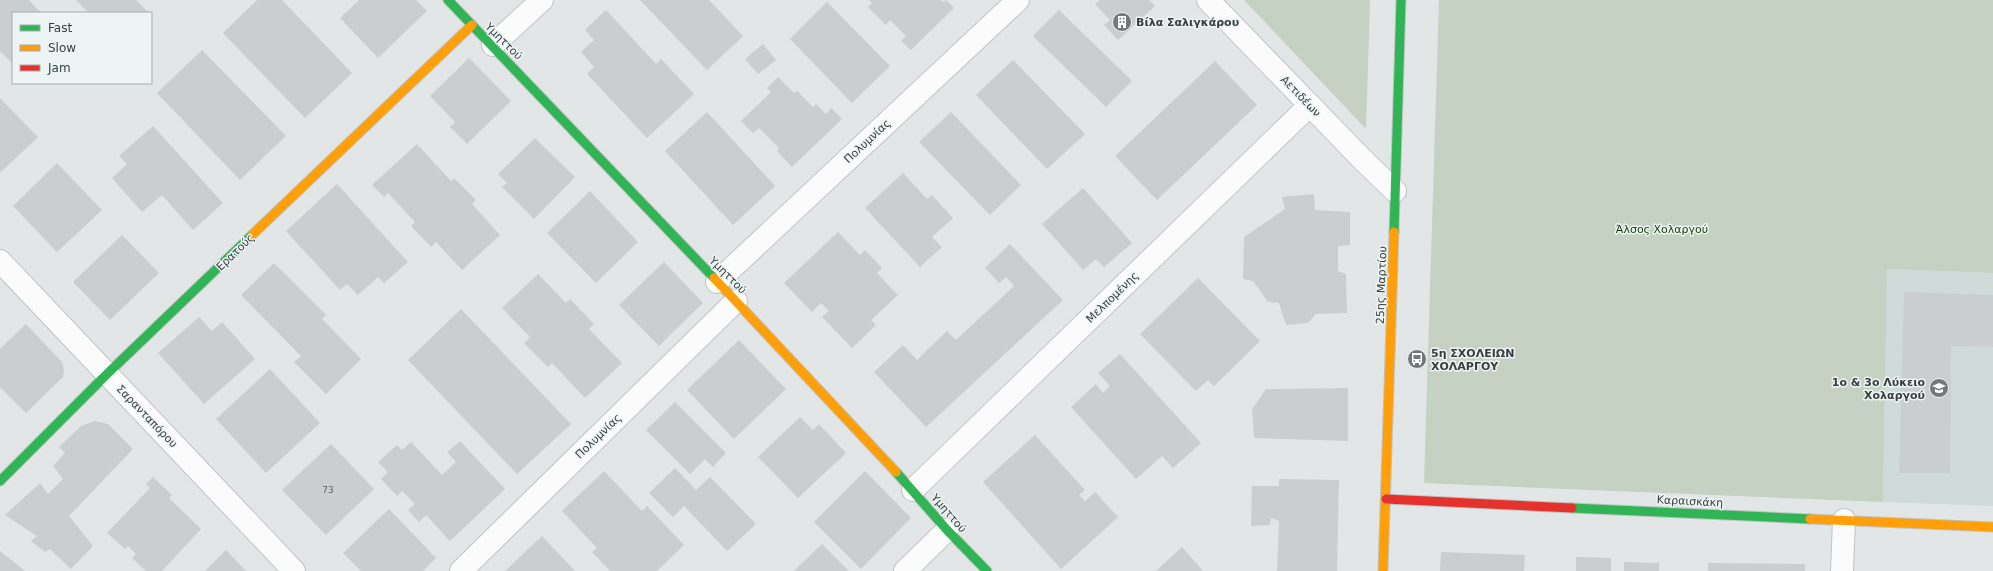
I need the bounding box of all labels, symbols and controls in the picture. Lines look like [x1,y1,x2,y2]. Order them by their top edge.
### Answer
building icon: Βίλα Σαλιγκάρου [1111,11,1133,33]
legend [12,12,152,84]
place label: Βίλα Σαλιγκάρου [1136,16,1239,29]
street label: Υμηττού [482,19,525,63]
text: Fast [48,21,72,35]
text: Slow [48,41,76,55]
text: Jam [47,61,71,75]
street label: Αετιδέων [1278,73,1323,120]
street label: Πολυμνίας [842,117,893,166]
park label: Άλσος Χολαργού [1616,223,1708,236]
street label: Ερατούς [214,231,257,273]
street label: 25ης Μαρτίου [1374,246,1389,324]
street label: Υμηττού [706,253,749,297]
street label: Μελπομένης [1083,269,1141,326]
place label: 5η ΣΧΟΛΕΙΩΝ ΧΟΛΑΡΓΟΥ [1431,347,1514,373]
bus stop icon: 5η ΣΧΟΛΕΙΩΝ ΧΟΛΑΡΓΟΥ [1406,348,1428,370]
place label: 1ο & 3ο Λύκειο Χολαργού [1832,376,1925,402]
school or university icon: 1ο & 3ο Λύκειο Χολαργού [1928,377,1950,399]
street label: Σαρανταπόρου [114,382,180,450]
street label: Πολυμνίας [573,411,624,461]
house number: 73 [322,485,334,495]
street label: Υμηττού [928,491,969,535]
street label: Καραισκάκη [1656,493,1724,510]

